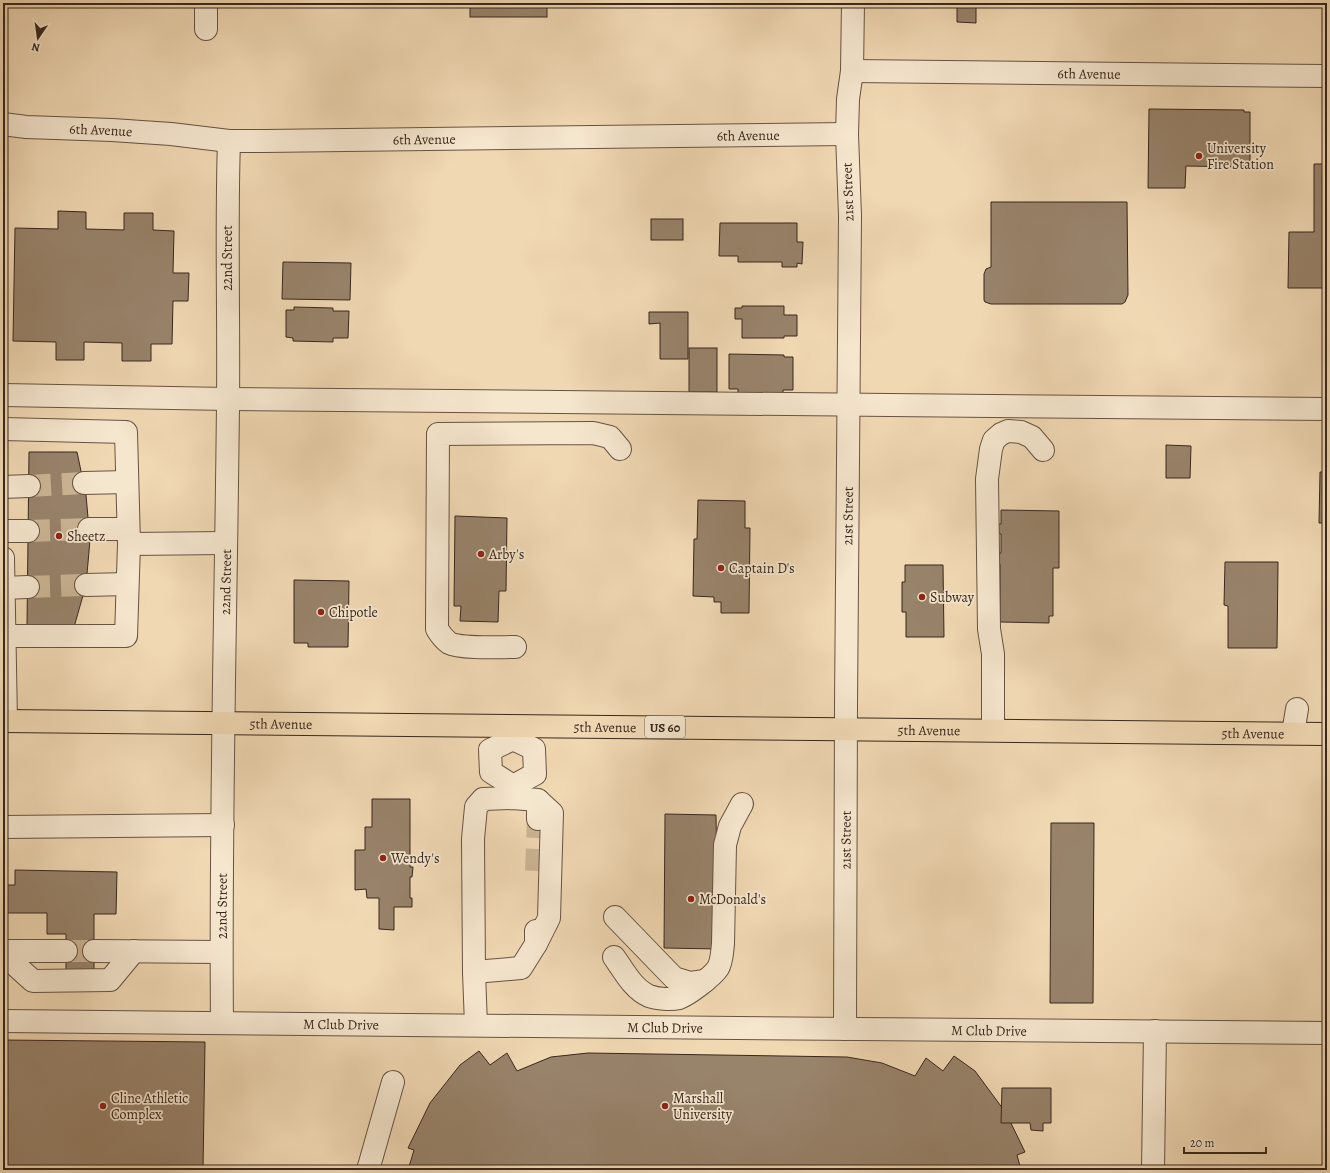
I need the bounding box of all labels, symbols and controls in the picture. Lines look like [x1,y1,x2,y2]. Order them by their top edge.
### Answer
north arrow [18,18,58,58]
text: N [30,39,41,55]
street label: 6th Avenue [1057,64,1121,83]
street label: 6th Avenue [69,119,133,141]
street label: 6th Avenue [716,125,780,145]
street label: 6th Avenue [393,129,456,149]
place label: University Fire Station [1207,139,1274,174]
marker: University Fire Station [1194,151,1204,161]
street label: 21st Street [837,162,859,222]
street label: 22nd Street [218,225,237,291]
street label: 21st Street [838,486,857,546]
place label: Sheetz [67,527,105,546]
marker: Sheetz [54,531,64,541]
place label: Arby's [488,545,524,564]
street label: 22nd Street [216,549,236,615]
marker: Arby's [476,549,486,559]
place label: Captain D's [729,559,795,578]
marker: Captain D's [716,563,726,573]
place label: Subway [930,588,975,607]
marker: Subway [917,592,927,602]
place label: Chipotle [329,603,378,622]
marker: Chipotle [316,607,326,617]
street label: 5th Avenue [250,714,312,734]
road number: US 60 [645,716,685,738]
street label: 5th Avenue [574,717,636,737]
street label: 5th Avenue [898,720,960,740]
street label: 5th Avenue [1222,723,1284,743]
street label: 21st Street [836,810,855,870]
place label: Wendy's [390,849,440,868]
marker: Wendy's [378,853,388,863]
street label: 22nd Street [212,873,231,939]
place label: McDonald's [699,890,766,909]
marker: McDonald's [686,894,696,904]
street label: M Club Drive [303,1014,379,1034]
street label: M Club Drive [627,1018,703,1037]
street label: M Club Drive [951,1021,1027,1040]
place label: Cline Athletic Complex [111,1089,188,1124]
place label: Marshall University [673,1089,733,1124]
marker: Cline Athletic Complex [98,1101,108,1111]
marker: Marshall University [660,1101,670,1111]
scale bar [1184,1129,1266,1155]
text: 20 m [1190,1135,1214,1151]

